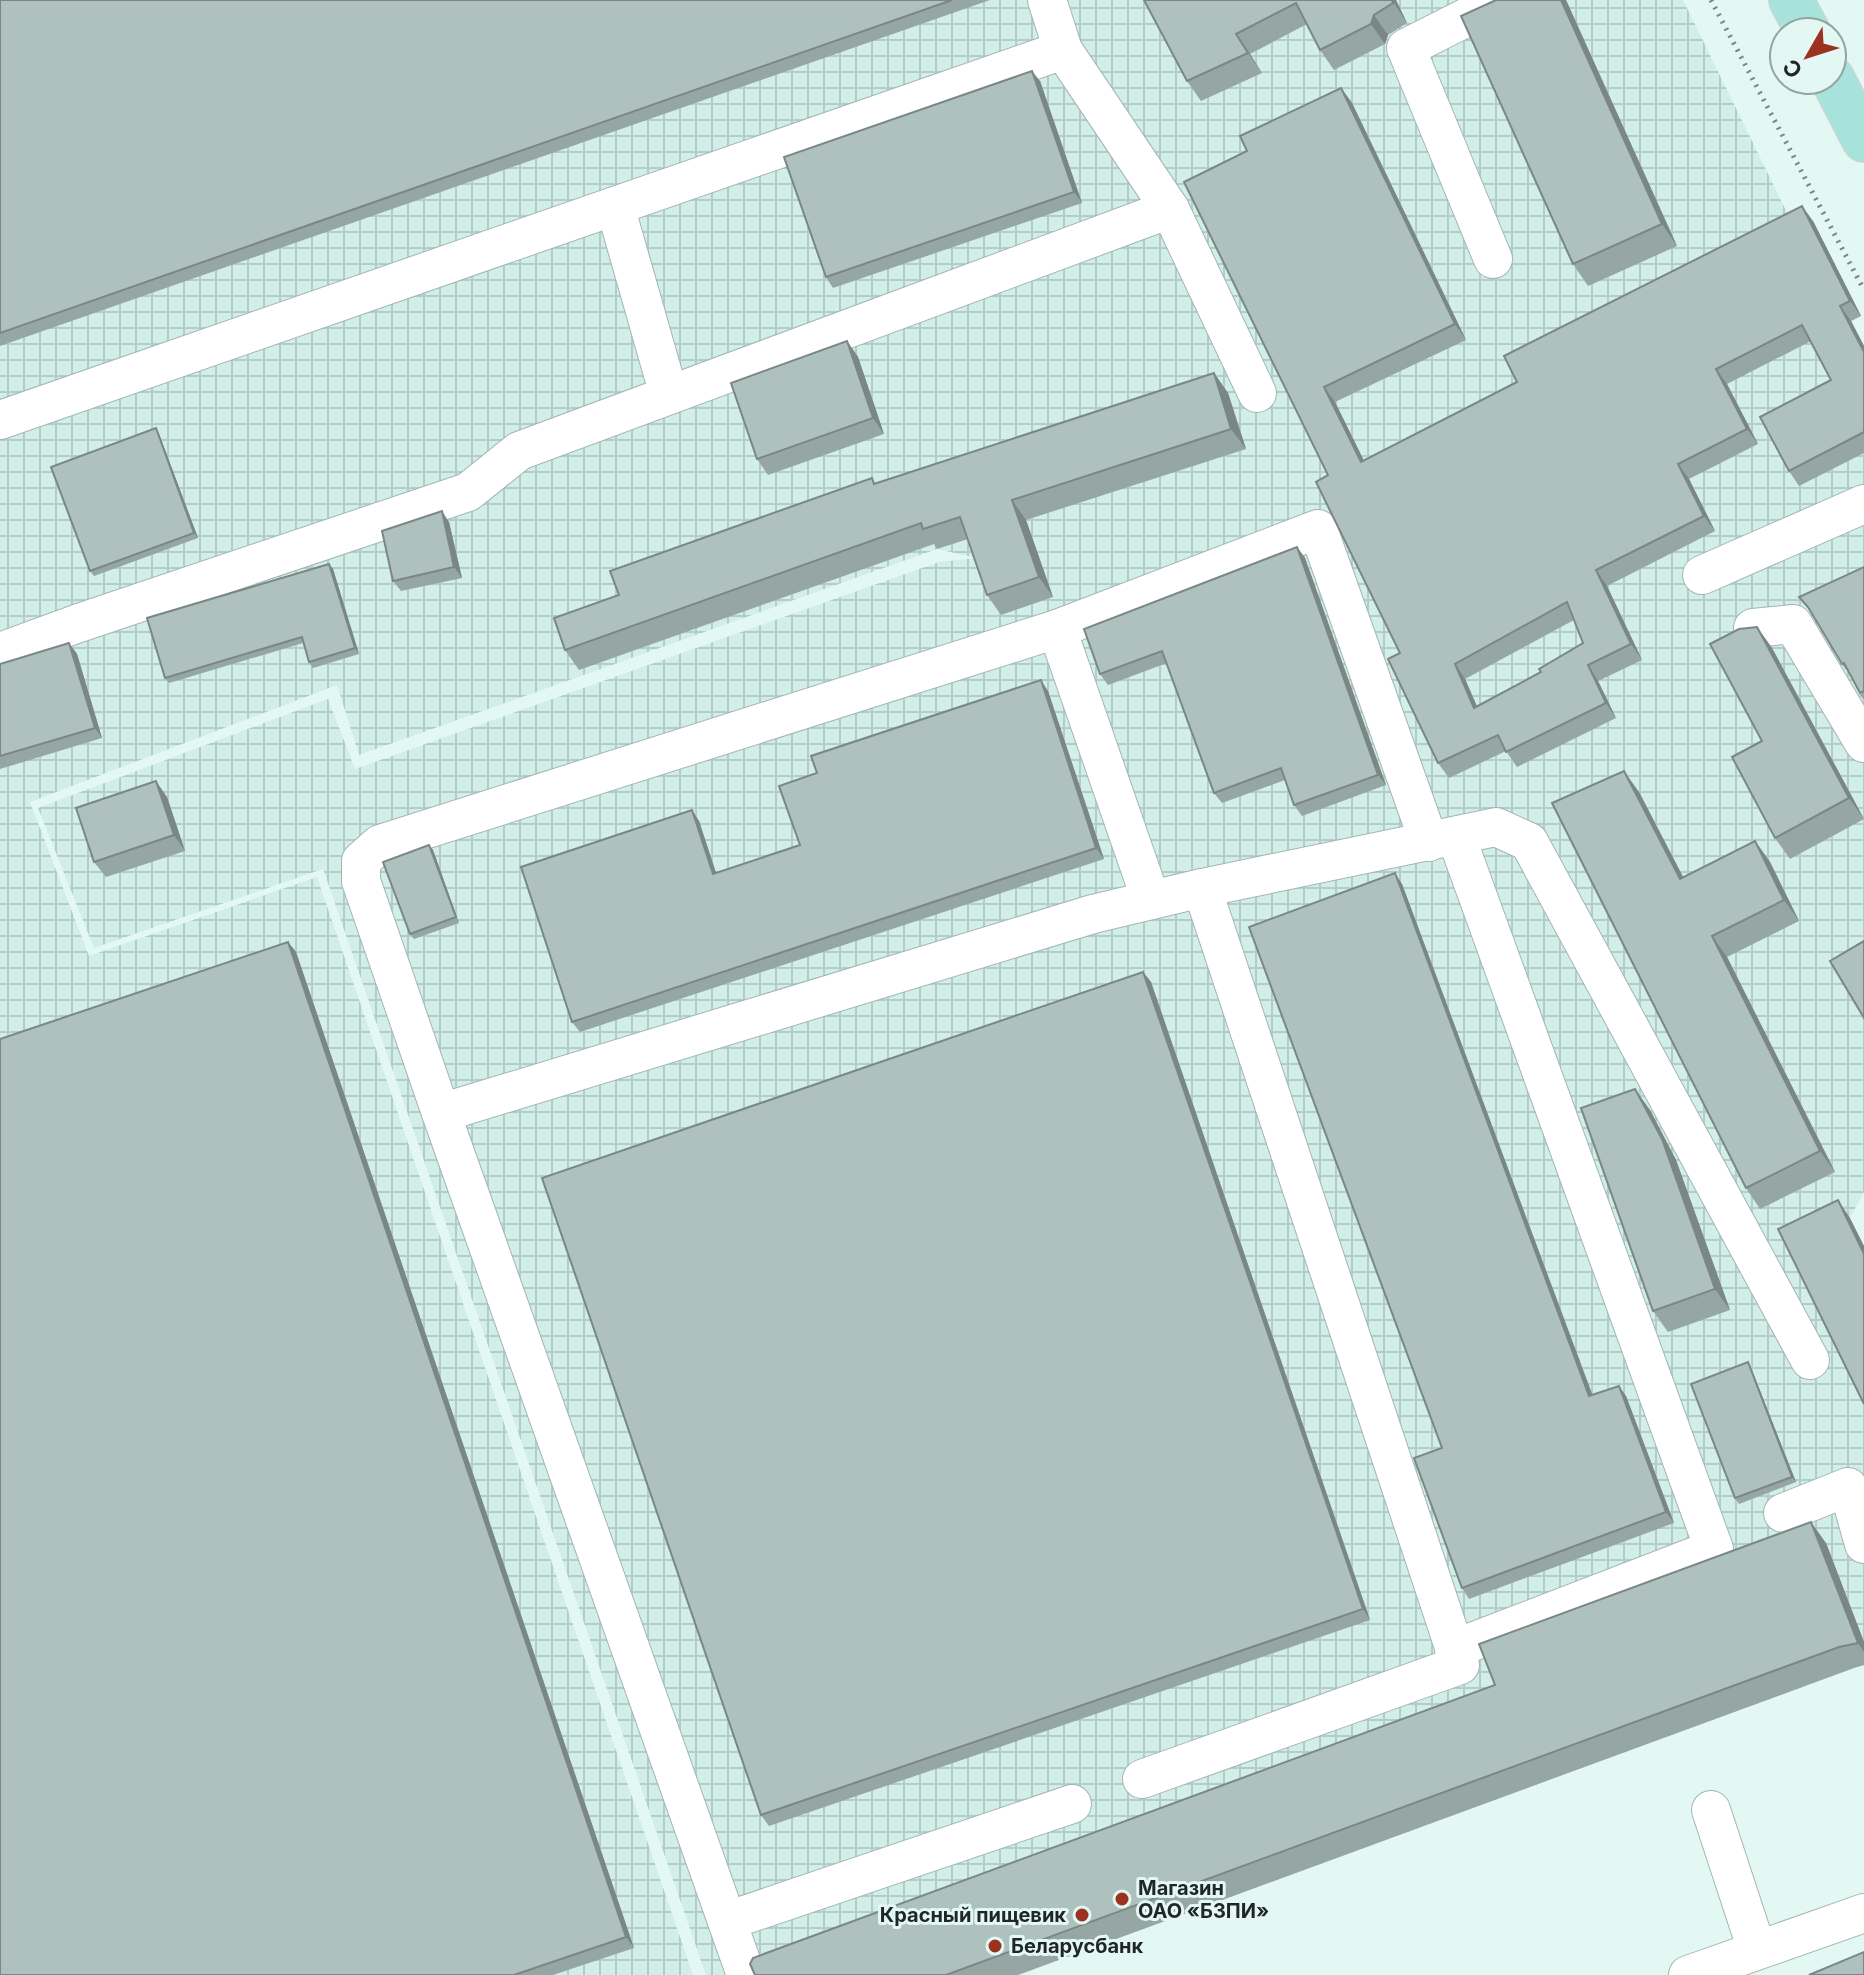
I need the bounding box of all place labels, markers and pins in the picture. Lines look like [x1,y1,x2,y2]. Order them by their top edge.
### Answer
place label: Магазин ОАО «БЗПИ» [1138,1876,1269,1923]
marker: Магазин ОАО «БЗПИ» [1113,1890,1131,1908]
place label: Красный пищевик [880,1903,1066,1927]
marker: Красный пищевик [1073,1906,1091,1924]
place label: Беларусбанк [1011,1934,1144,1958]
marker: Беларусбанк [986,1937,1004,1955]

